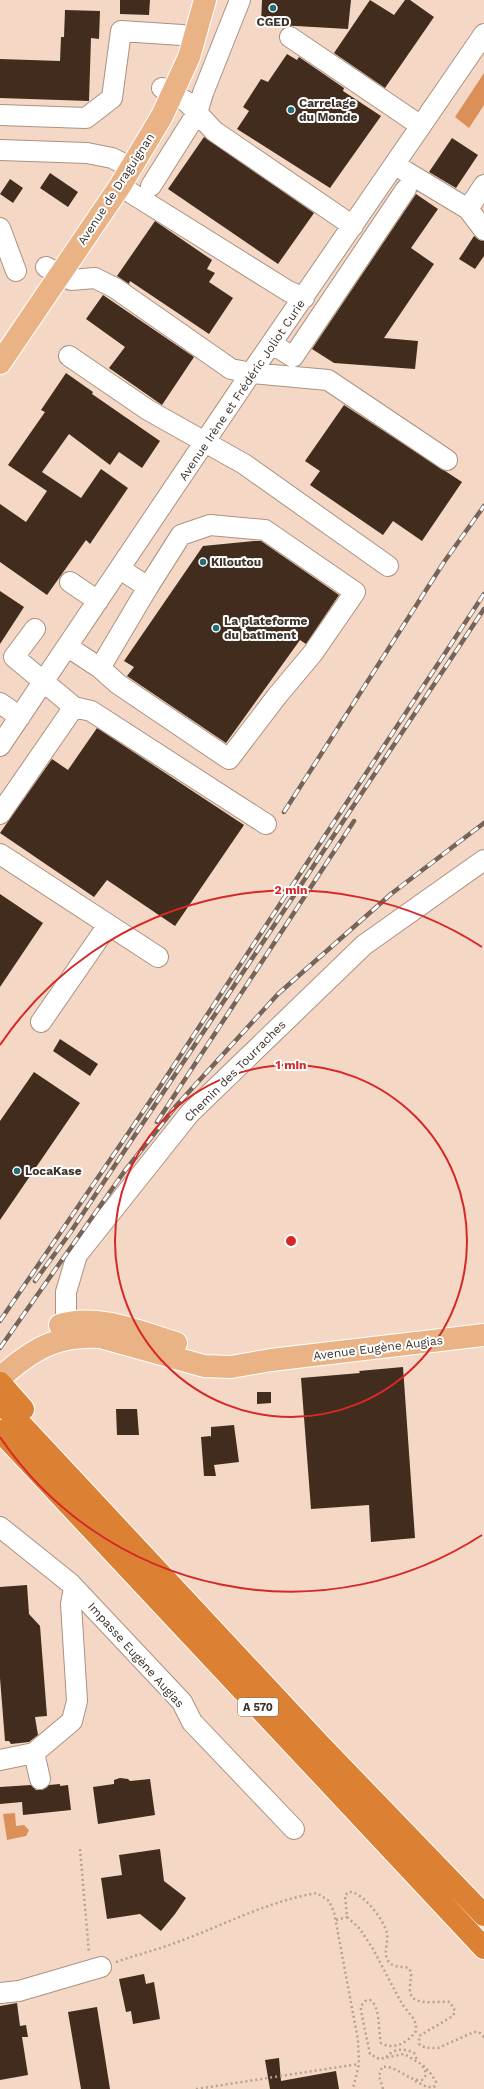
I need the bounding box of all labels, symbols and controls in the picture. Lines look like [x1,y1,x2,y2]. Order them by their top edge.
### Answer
marker: CGED [268,3,278,13]
place label: CGED [256,15,290,29]
place label: Carrelage du Monde [299,96,357,124]
marker: Carrelage du Monde [286,105,296,115]
street label: Avenue de Draguignan [75,131,157,247]
street label: Avenue Irène et Frédéric Joliot Curie [176,297,308,483]
place label: Kiloutou [211,555,261,569]
marker: Kiloutou [198,557,208,567]
place label: La plateforme du batiment [224,614,307,642]
marker: La plateforme du batiment [211,623,221,633]
text: 2 min [275,883,307,897]
street label: Chemin des Tourraches [181,1017,289,1125]
text: 1 min [276,1058,306,1072]
place label: LocaKase [25,1164,82,1178]
marker: LocaKase [12,1166,22,1176]
centre of rings [284,1234,298,1248]
street label: Avenue Eugène Augias [312,1333,444,1363]
street label: Impasse Eugène Augias [85,1599,187,1711]
road number: A 570 [238,1698,278,1716]

